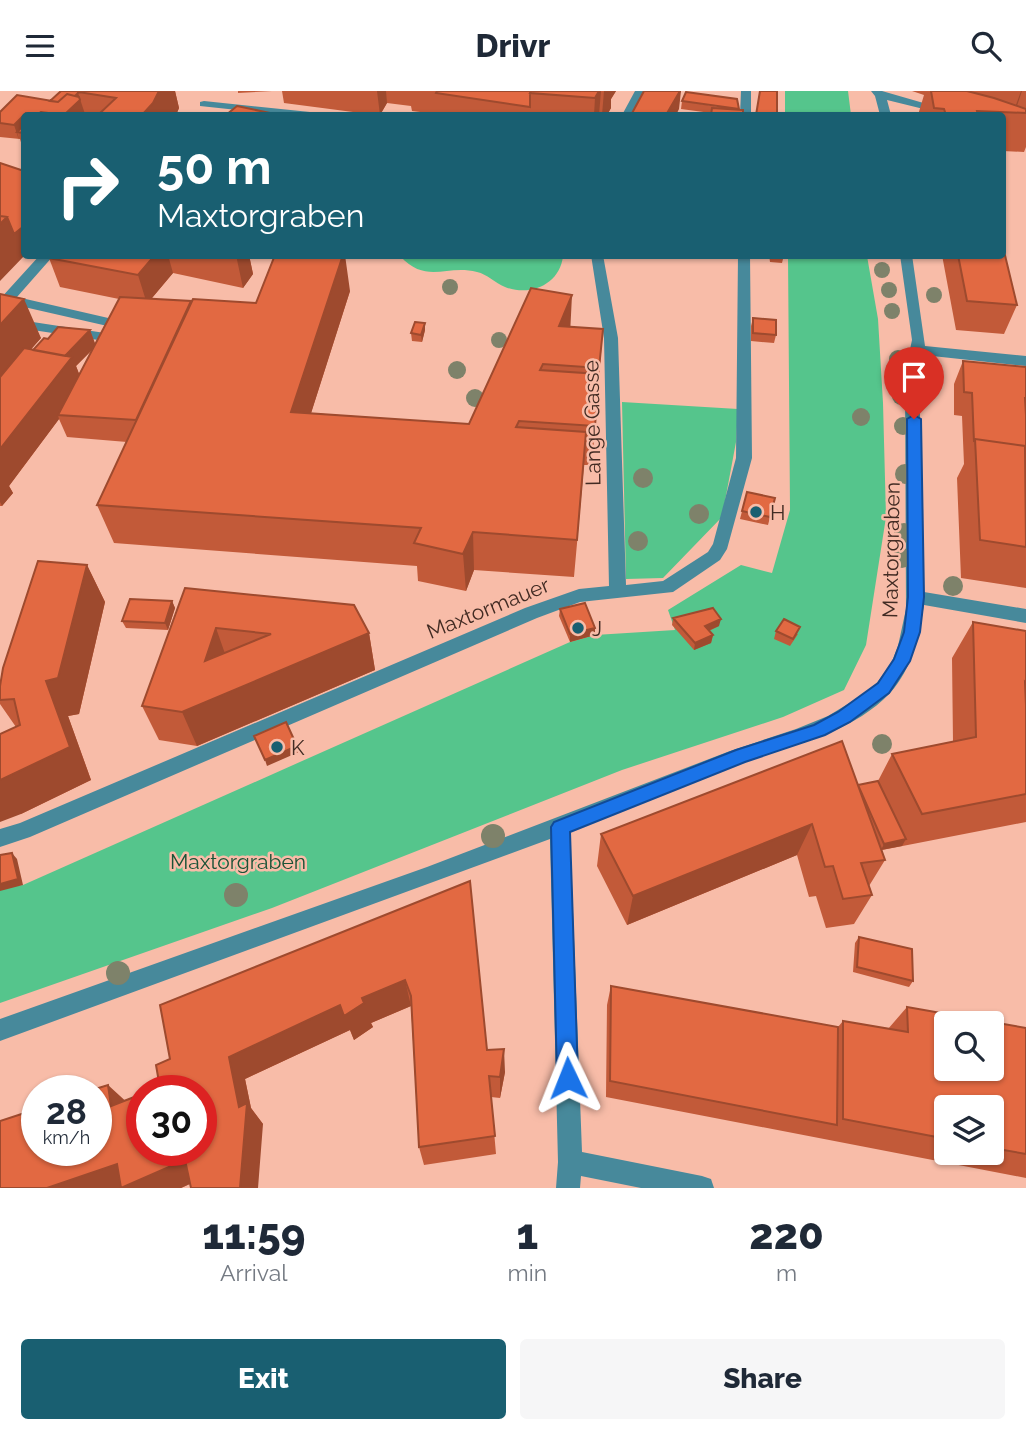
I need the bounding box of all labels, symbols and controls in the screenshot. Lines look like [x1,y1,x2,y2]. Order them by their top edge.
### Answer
icon: menu [21,27,59,65]
text: Drivr [476,27,550,64]
icon: search [967,27,1005,65]
text: 50 m [157,138,272,195]
icon: right [42,140,133,231]
text: Maxtorgraben [157,197,364,234]
pin [884,347,944,419]
icon: arrive [895,358,933,396]
street label: Lange Gasse [578,360,606,486]
street label: Maxtorgraben [877,482,905,618]
place label: H [770,500,786,525]
marker: H [748,504,764,520]
street label: Maxtormauer [423,572,554,644]
place label: J [592,616,602,641]
marker: J [570,620,586,636]
place label: K [291,735,305,760]
marker: K [269,739,285,755]
park label: Maxtorgraben [170,849,306,874]
map controls [934,1011,1004,1165]
button: search [934,1011,1004,1081]
position arrow [531,1041,605,1115]
speed limit sign: 30 [126,1075,217,1166]
text: 28 [46,1091,87,1132]
button: layers [934,1095,1004,1165]
text: km/h [43,1127,90,1148]
text: 11:59 [202,1210,305,1259]
text: 1 [516,1210,538,1259]
text: 220 [749,1210,824,1259]
text: Arrival [220,1259,288,1286]
text: min [508,1259,547,1286]
text: m [776,1259,797,1286]
button: Exit [21,1339,506,1419]
button: Share [520,1339,1005,1419]

